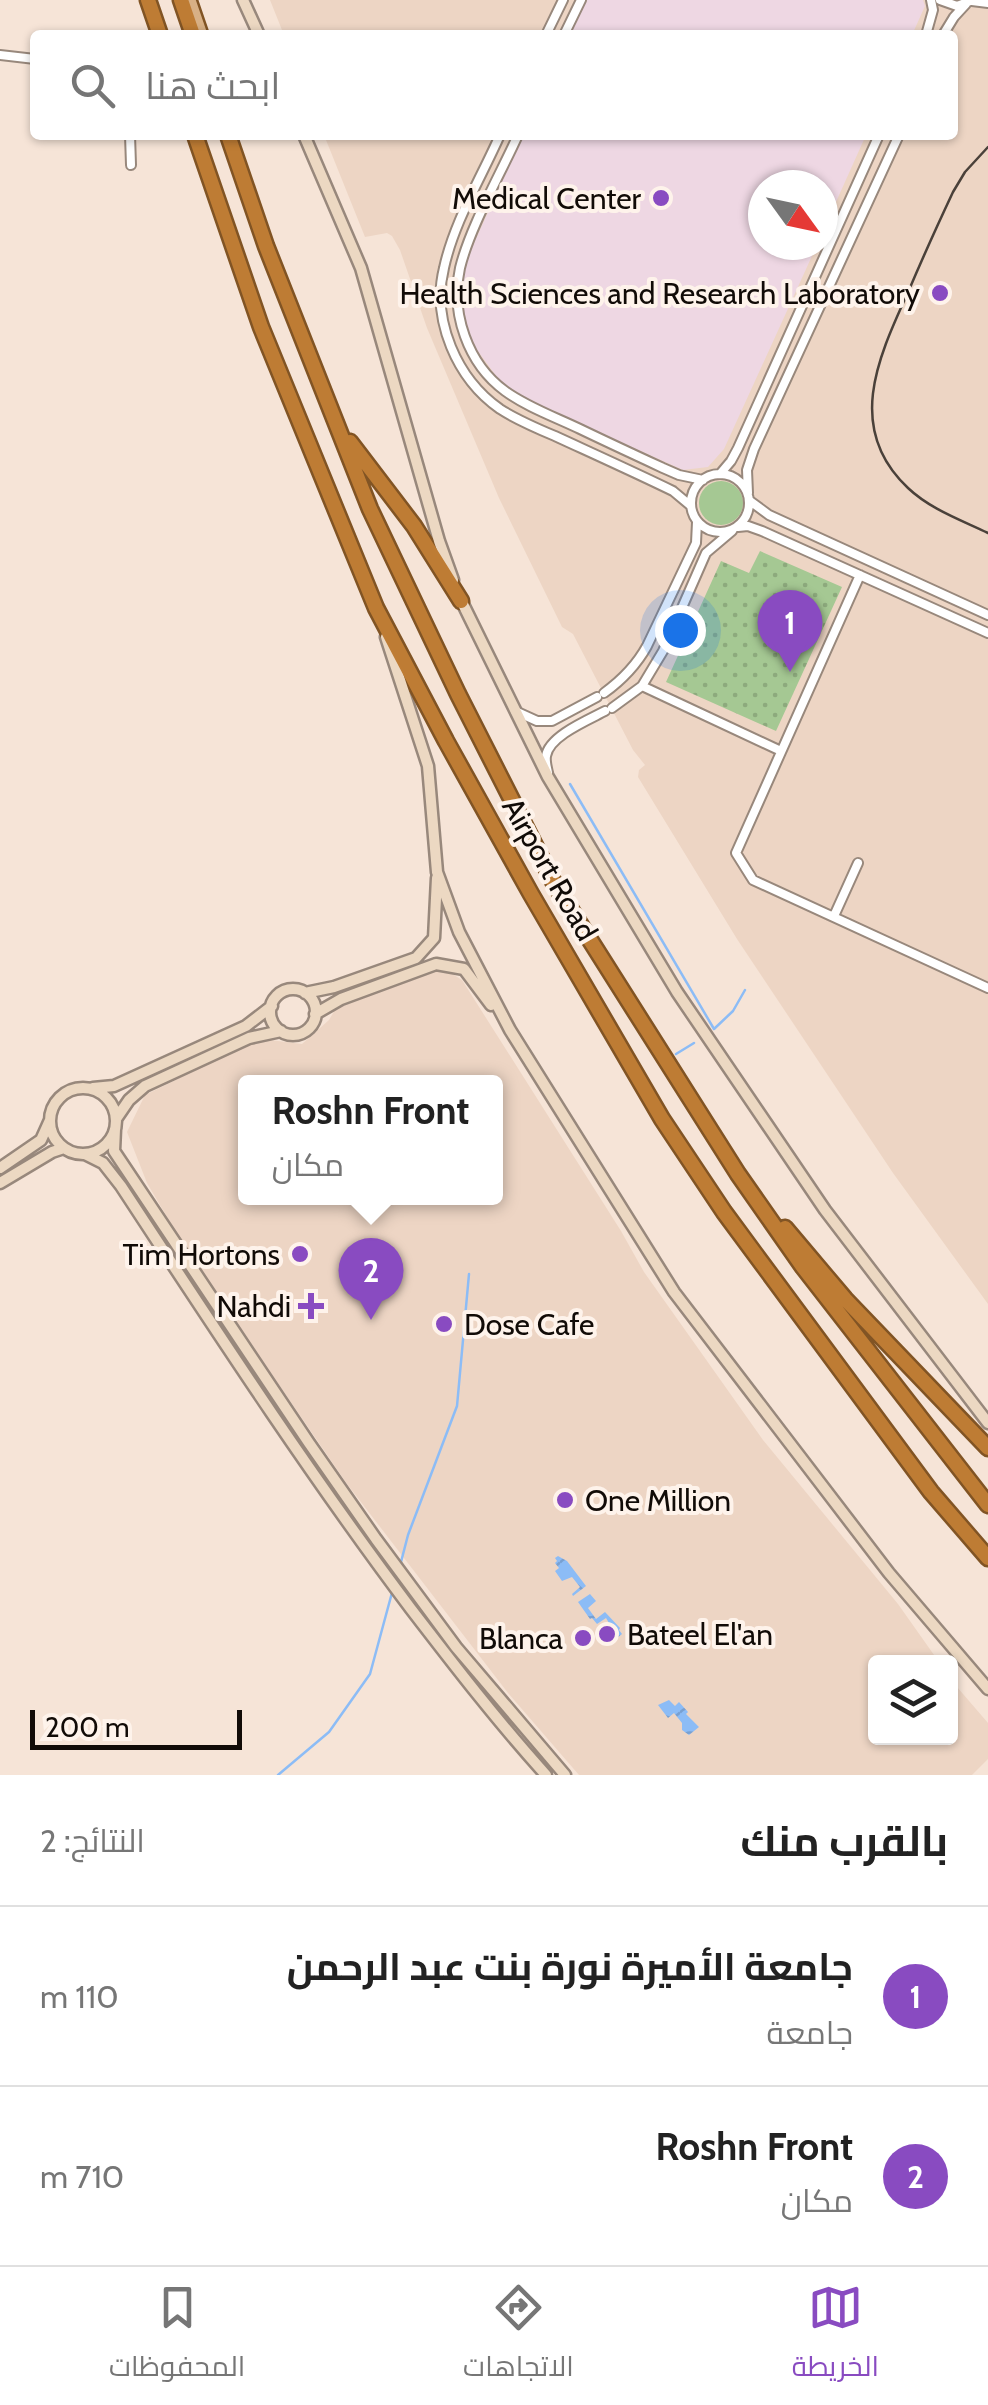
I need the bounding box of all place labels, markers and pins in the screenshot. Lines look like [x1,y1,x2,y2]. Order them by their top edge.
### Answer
place label: Medical Center [452,180,642,217]
marker: Medical Center [650,187,672,209]
place label: Health Sciences and Research Laboratory [399,275,920,312]
marker: Health Sciences and Research Laboratory [929,282,951,304]
pin: 1 [758,590,822,672]
place label: Tim Hortons [122,1236,280,1273]
pin: 2 [338,1238,404,1320]
marker: Tim Hortons [289,1243,311,1265]
place label: Nahdi [217,1288,291,1325]
marker: Nahdi [300,1295,322,1317]
place label: Dose Cafe [464,1306,594,1343]
marker: Dose Cafe [433,1313,455,1335]
place label: One Million [585,1482,731,1519]
marker: One Million [554,1489,576,1511]
place label: Bateel El'an [627,1616,773,1653]
place label: Blanca [479,1620,564,1657]
marker: Bateel El'an [596,1623,618,1645]
marker: Blanca [572,1627,594,1649]

